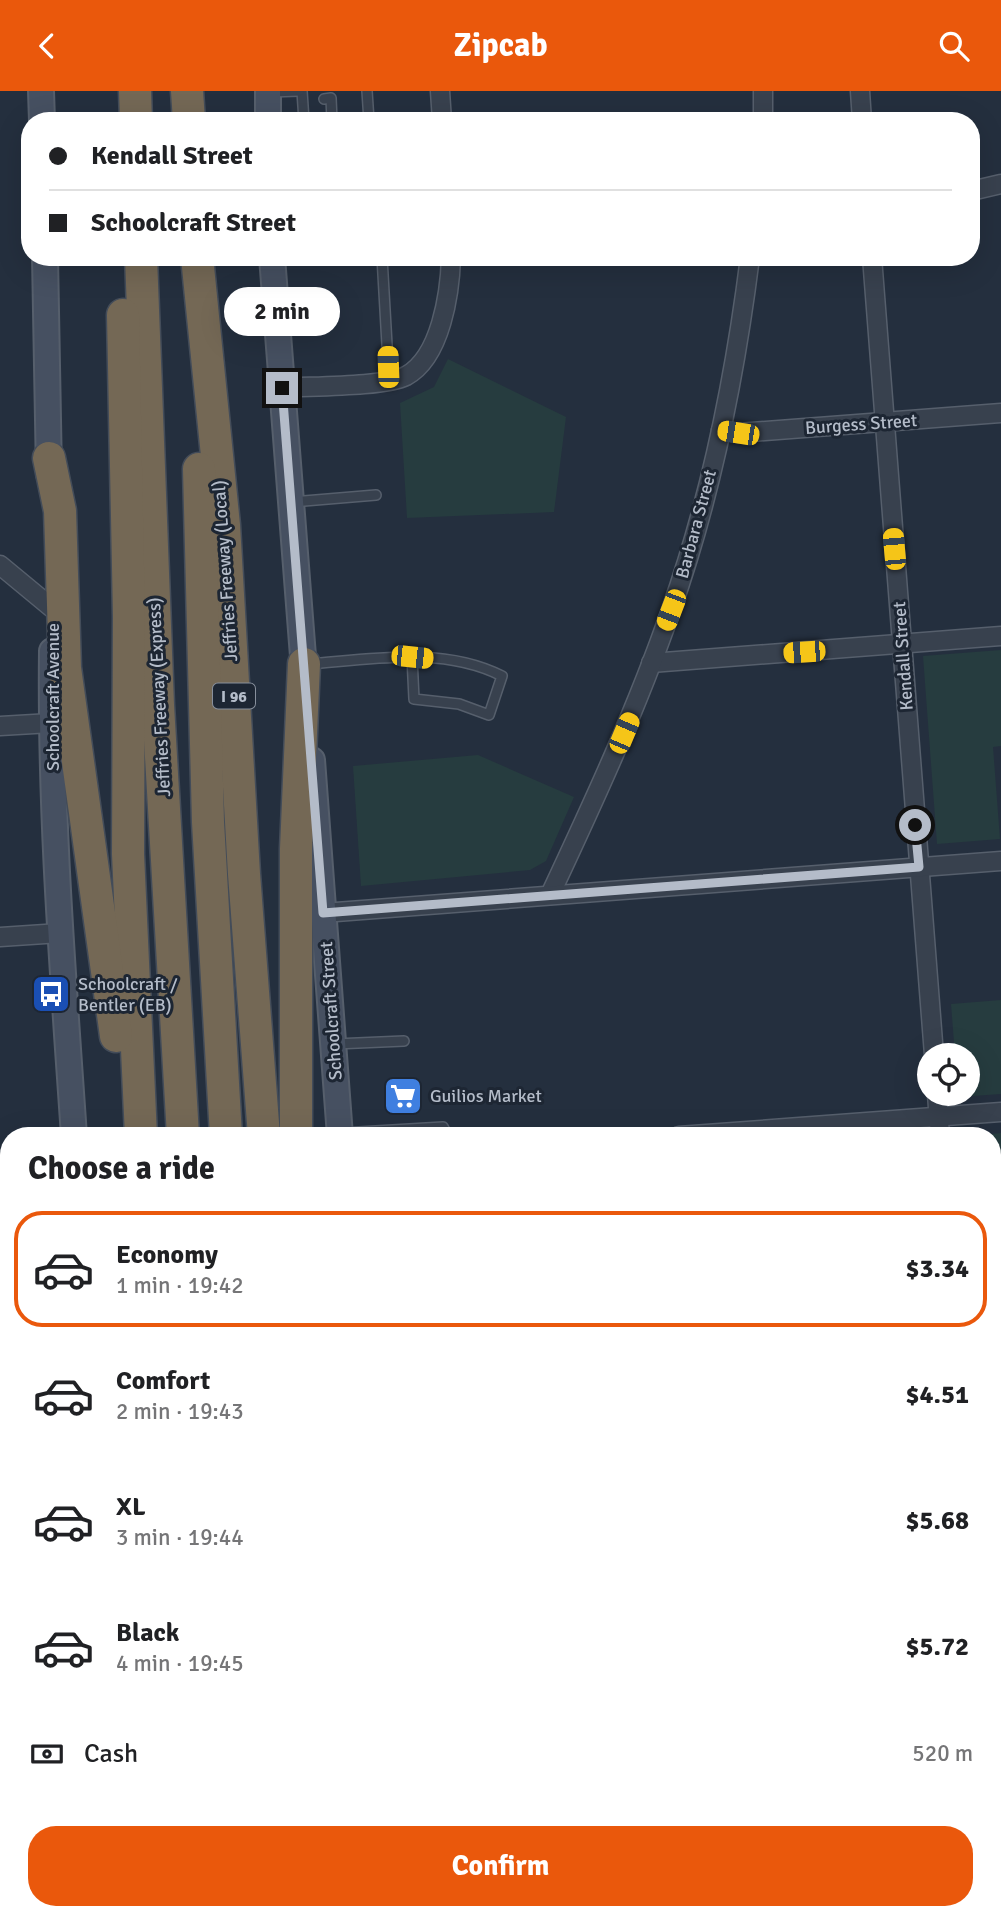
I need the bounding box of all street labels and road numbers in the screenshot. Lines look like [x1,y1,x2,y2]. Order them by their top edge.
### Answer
street label: Burgess Street [804,409,918,439]
street label: Barbara Street [671,467,721,581]
street label: Jeffries Freeway (Local) [208,480,242,662]
street label: Jeffries Freeway (Express) [143,597,175,797]
street label: Kendall Street [888,601,918,711]
street label: Schoolcraft Avenue [42,623,64,771]
road number: I 96 [213,683,255,709]
street label: Schoolcraft Street [315,941,347,1081]

